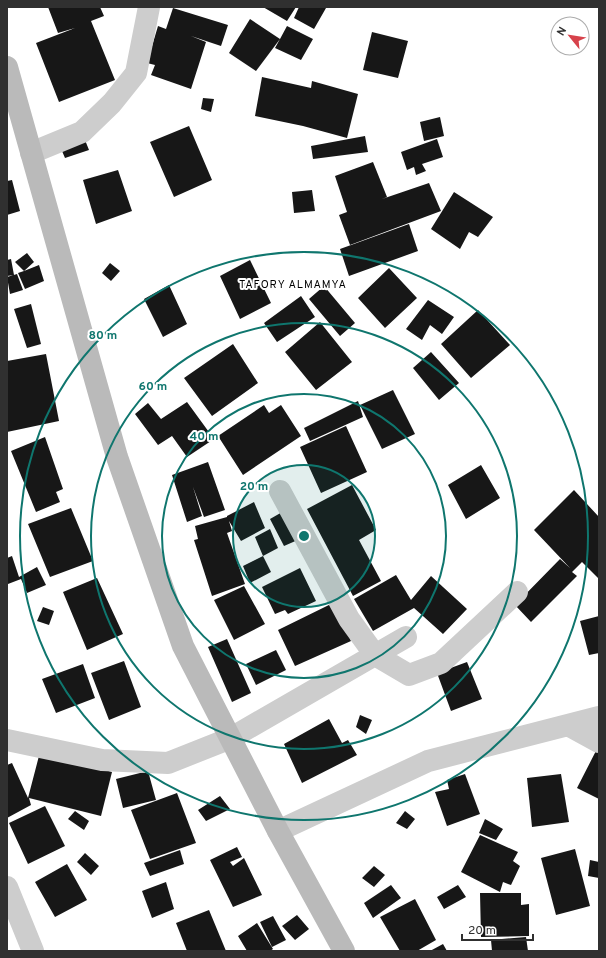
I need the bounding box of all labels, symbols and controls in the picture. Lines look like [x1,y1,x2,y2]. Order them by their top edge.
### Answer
north arrow [550,16,590,56]
text: N [554,25,570,38]
district label: TAFORY ALMAMYA [239,278,347,292]
text: 80 m [89,328,117,344]
text: 60 m [139,379,167,395]
text: 40 m [189,429,219,445]
text: 20 m [240,479,268,495]
centre of rings [297,529,311,543]
scale bar [462,916,533,942]
text: 20 m [468,923,496,939]

